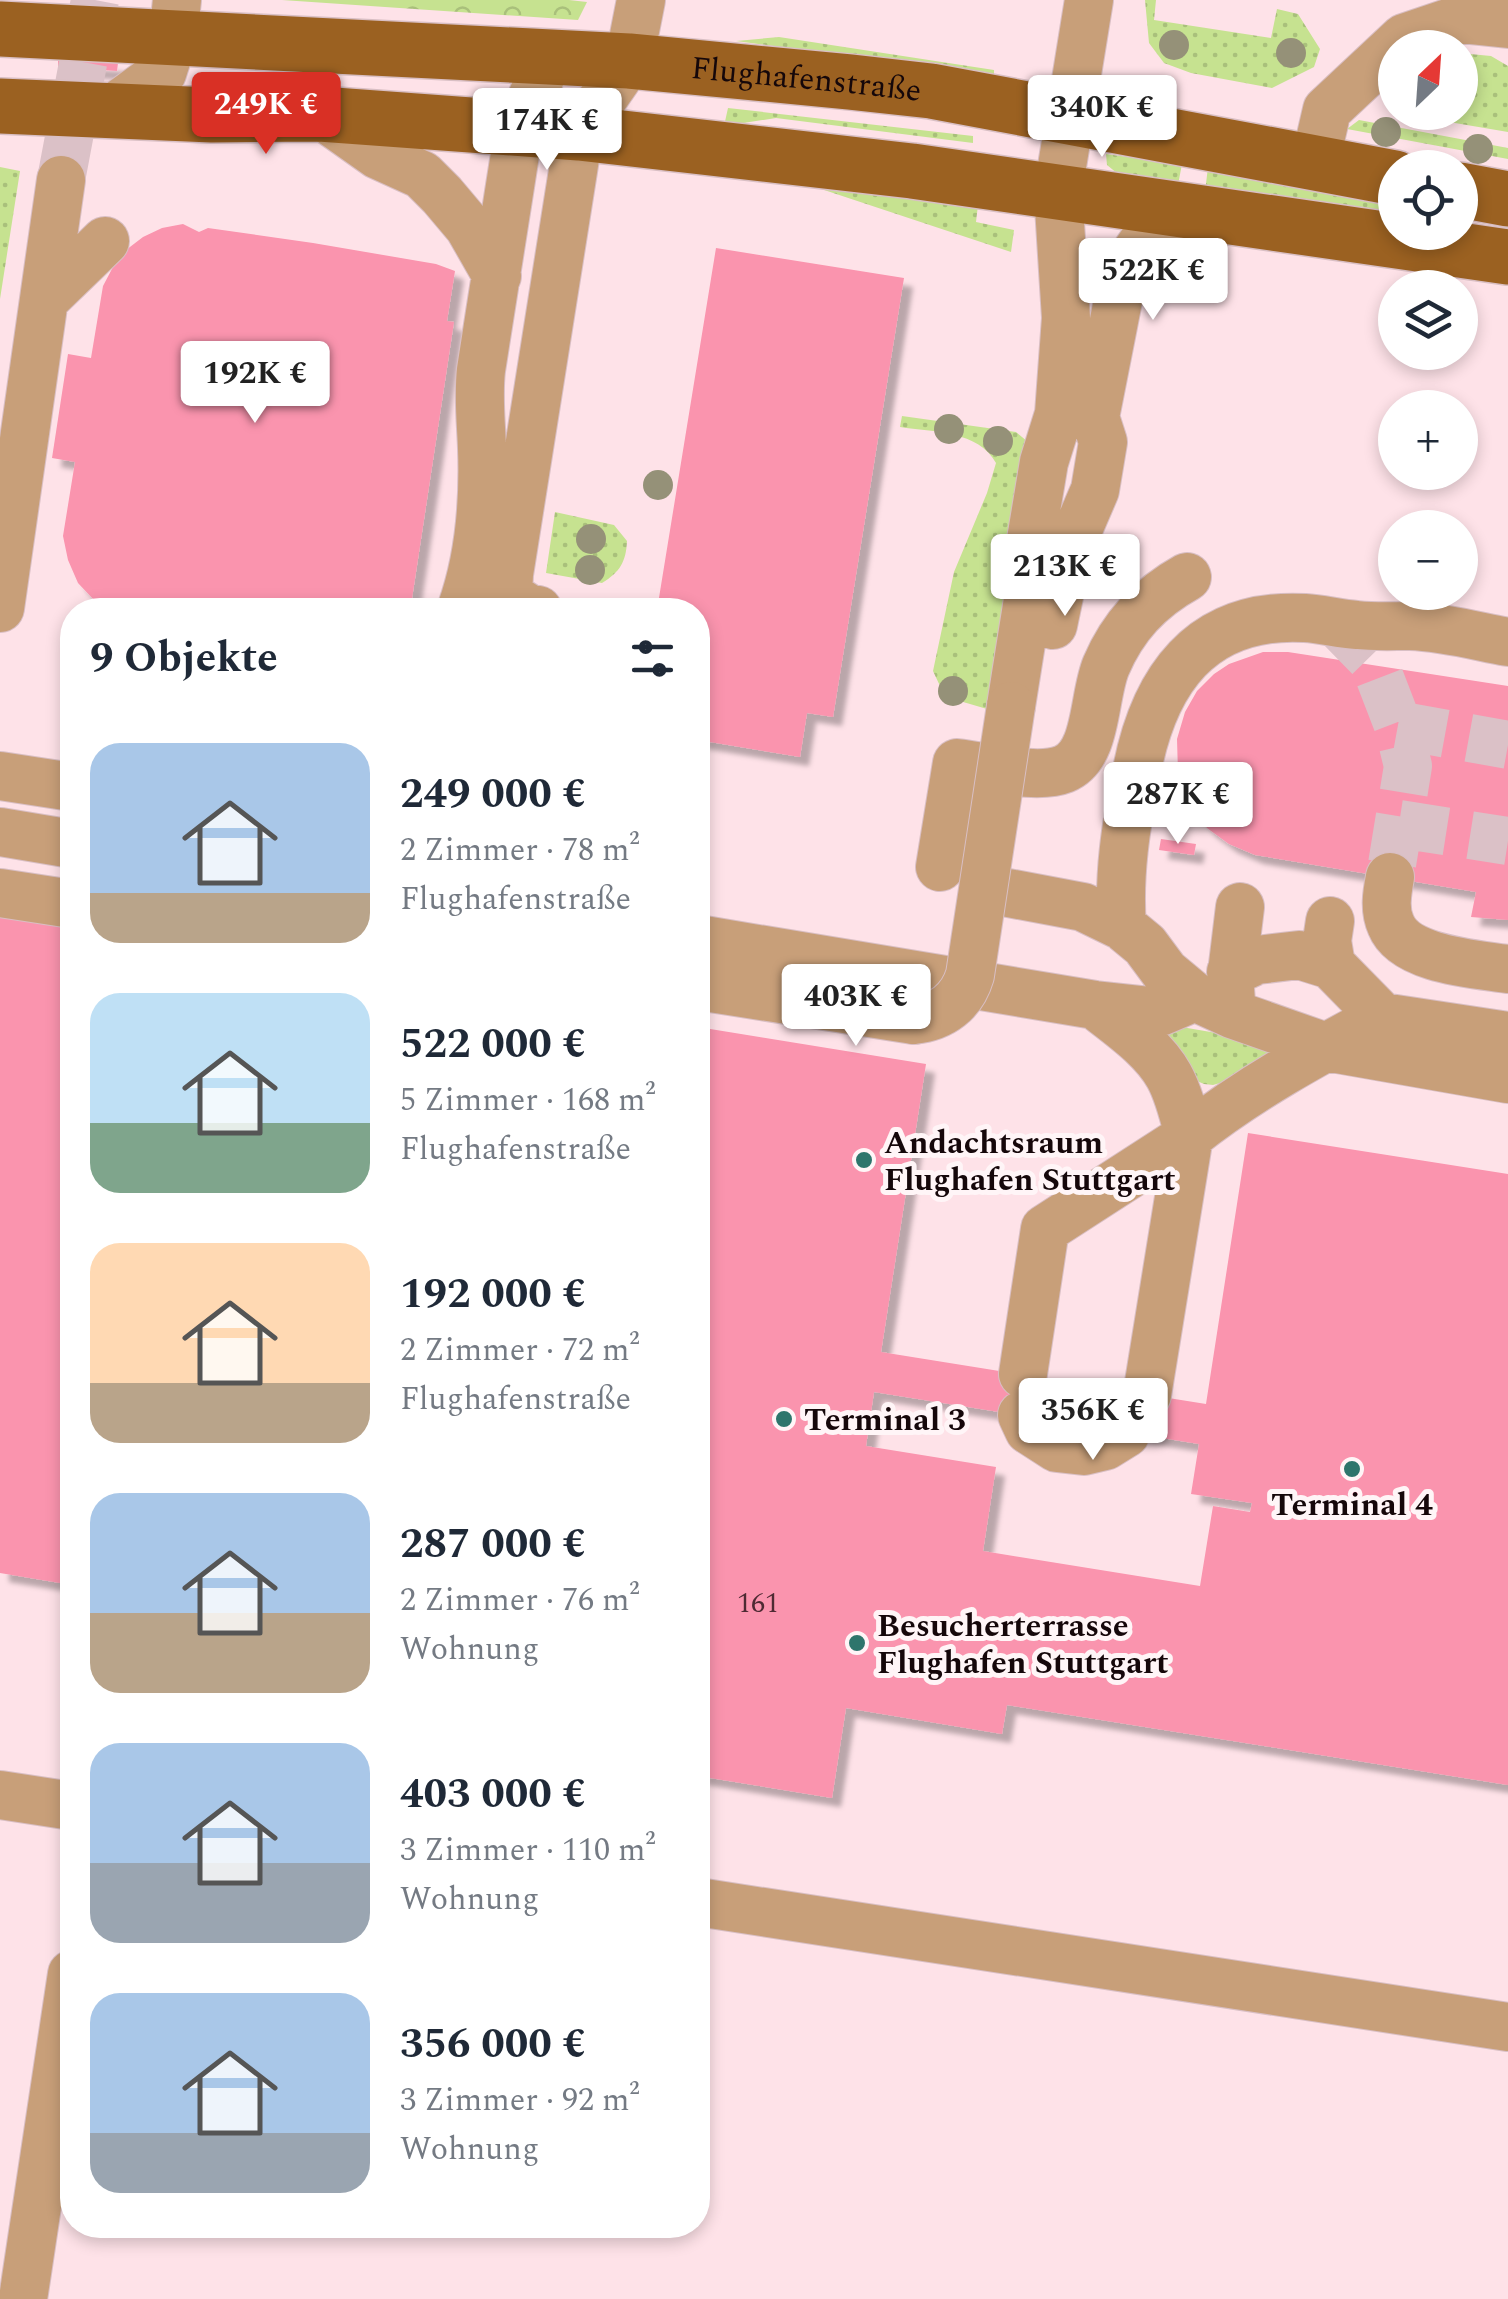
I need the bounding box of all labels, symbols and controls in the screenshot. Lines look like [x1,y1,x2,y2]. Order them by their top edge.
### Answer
north arrow [1378,30,1478,130]
map controls [1378,30,1478,610]
street label: Flughafenstraße [689,44,924,116]
pin: 249K € [185,72,347,157]
pin: 340K € [1021,75,1183,160]
text: 249K € [214,80,318,129]
text: 340K € [1050,83,1154,132]
pin: 174K € [466,88,628,173]
text: 174K € [495,96,599,145]
button: locate [1378,150,1478,250]
pin: 522K € [1072,238,1234,323]
text: 522K € [1101,246,1205,295]
button: layers [1378,270,1478,370]
pin: 192K € [174,341,336,426]
text: 192K € [203,349,307,398]
button: + [1378,390,1478,490]
button: − [1378,510,1478,610]
pin: 213K € [984,534,1146,619]
text: 213K € [1013,542,1117,591]
text: 9 Objekte [90,627,278,690]
icon: filters [625,631,680,686]
pin: 287K € [1097,762,1259,847]
text: 249 000 € [400,763,586,826]
text: 287K € [1126,770,1230,819]
icon: home [170,783,290,903]
text: 2 Zimmer · 78 m² [400,826,640,875]
text: Flughafenstraße [400,875,631,924]
pin: 403K € [775,964,937,1049]
text: 403K € [804,972,908,1021]
text: 522 000 € [400,1013,586,1076]
icon: home [170,1033,290,1153]
text: 5 Zimmer · 168 m² [400,1076,656,1125]
place label: Andachtsraum Flughafen Stuttgart [884,1119,1176,1205]
text: Flughafenstraße [400,1125,631,1174]
marker: Andachtsraum Flughafen Stuttgart [853,1149,875,1171]
text: 192 000 € [400,1263,586,1326]
icon: home [170,1283,290,1403]
text: 2 Zimmer · 72 m² [400,1326,640,1375]
text: Flughafenstraße [400,1375,631,1424]
pin: 356K € [1012,1378,1174,1463]
text: 356K € [1041,1386,1145,1435]
place label: Terminal 3 [804,1396,966,1445]
marker: Terminal 3 [773,1408,795,1430]
marker: Terminal 4 [1341,1458,1363,1480]
place label: Terminal 4 [1271,1481,1433,1530]
text: 287 000 € [400,1513,586,1576]
icon: home [170,1533,290,1653]
text: 2 Zimmer · 76 m² [400,1576,640,1625]
house number: 161 [737,1582,779,1625]
place label: Besucherterrasse Flughafen Stuttgart [877,1602,1169,1688]
text: Wohnung [400,1625,539,1674]
marker: Besucherterrasse Flughafen Stuttgart [846,1632,868,1654]
text: 403 000 € [400,1763,586,1826]
icon: home [170,1783,290,1903]
text: 3 Zimmer · 110 m² [400,1826,656,1875]
text: Wohnung [400,1875,539,1924]
text: 356 000 € [400,2013,586,2076]
icon: home [170,2033,290,2153]
text: 3 Zimmer · 92 m² [400,2076,640,2125]
text: Wohnung [400,2125,539,2174]

